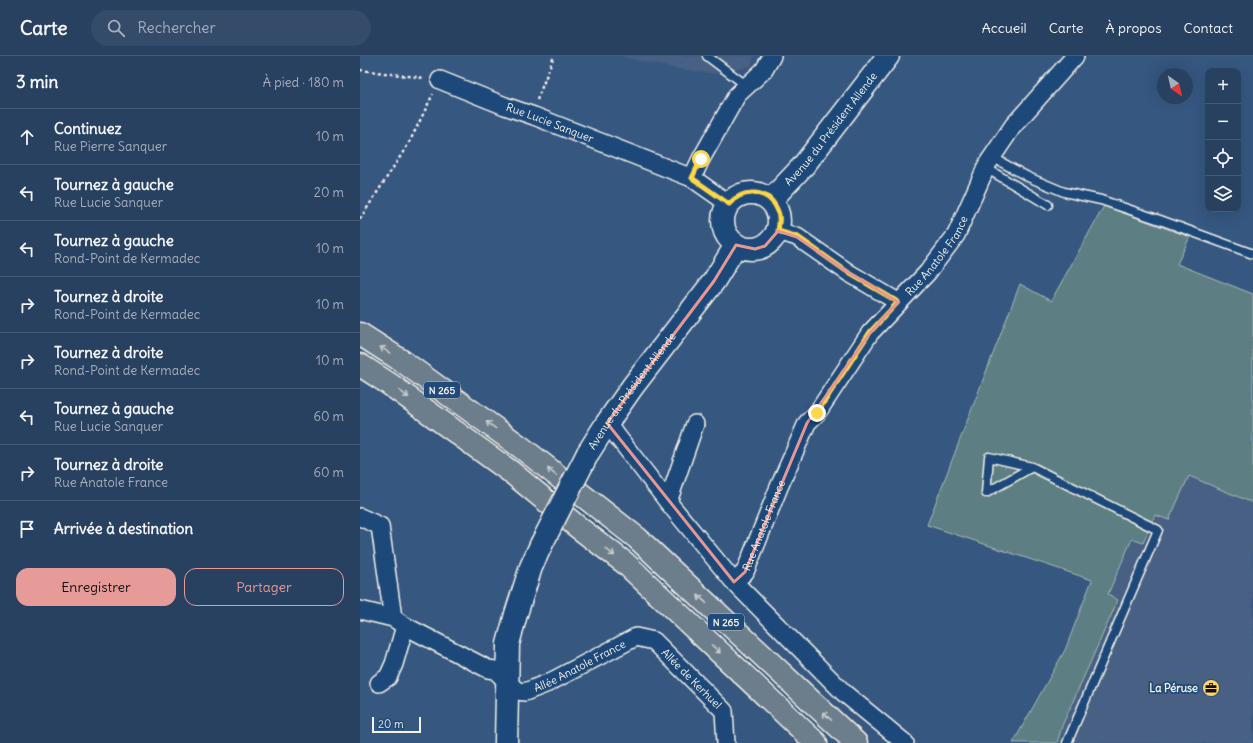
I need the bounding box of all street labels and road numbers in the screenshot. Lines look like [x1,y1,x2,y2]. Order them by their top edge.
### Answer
street label: Avenue du Président Allende [781,69,880,188]
street label: Rue Lucie Sanquer [504,100,596,146]
street label: Rue Anatole France [902,213,971,298]
street label: Avenue du Président Allende [585,330,679,452]
road number: N 265 [424,382,460,398]
street label: Rue Anatole France [739,478,788,573]
road number: N 265 [708,614,744,630]
street label: Allée Anatole France [532,637,628,695]
street label: Allée de Kerhuel [659,646,725,712]

